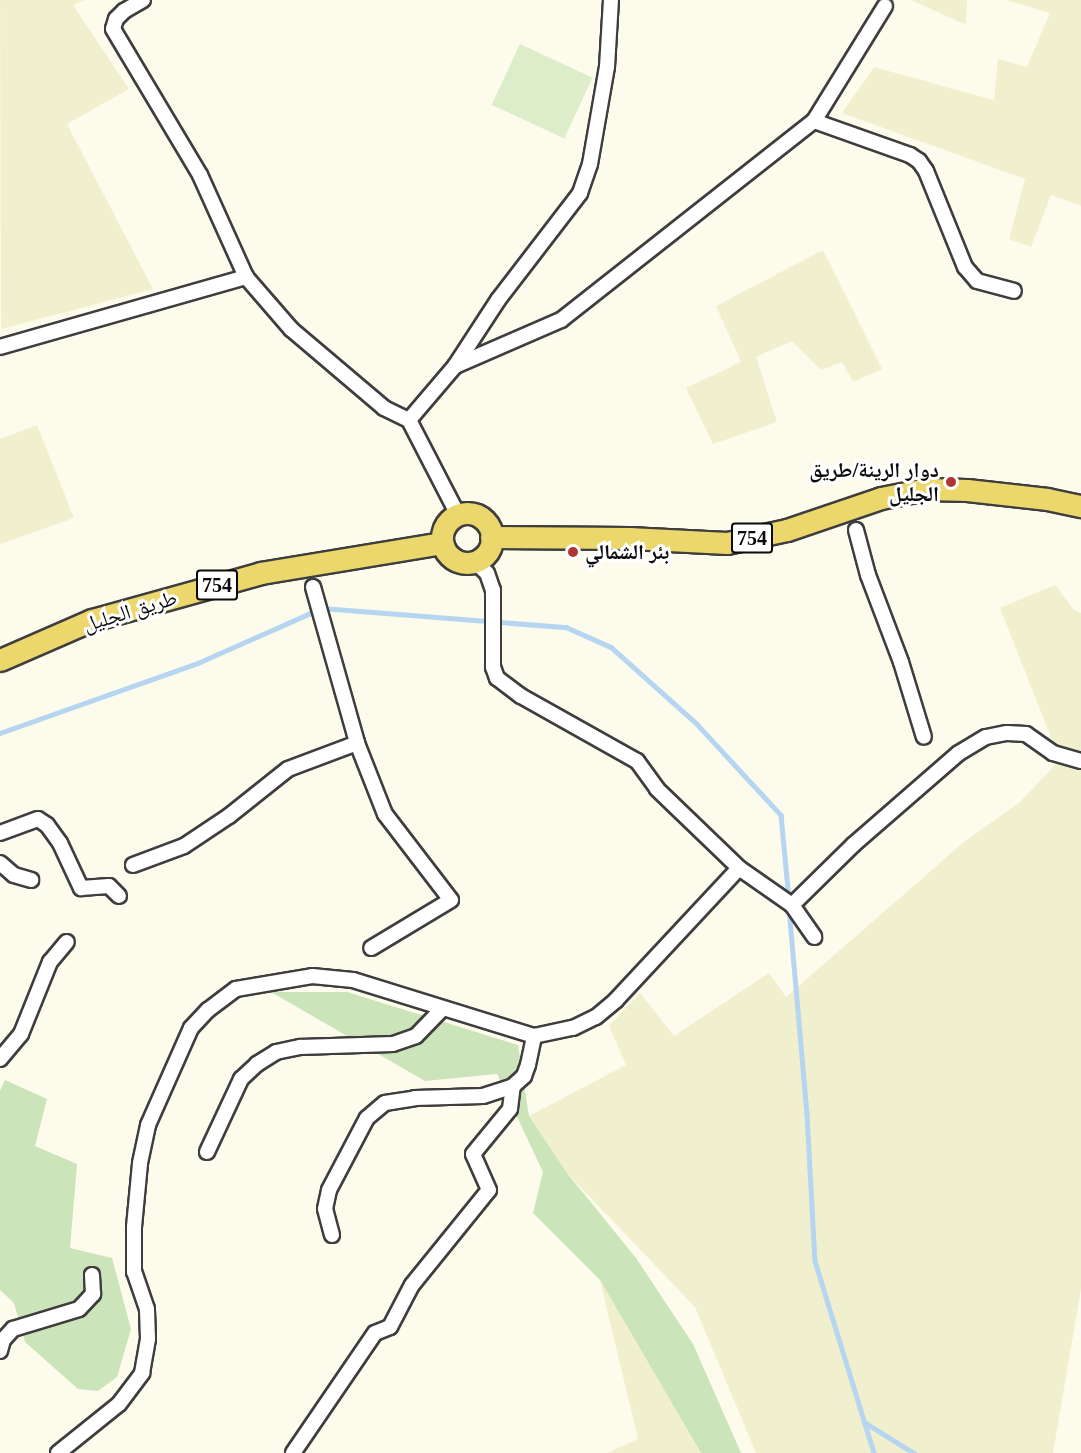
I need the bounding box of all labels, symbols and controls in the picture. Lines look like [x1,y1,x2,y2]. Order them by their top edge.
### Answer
place label: دوار الرينة/طريق الجليل [809,457,939,507]
marker: دوار الرينة/طريق الجليل [944,475,958,489]
road number: 754 [731,521,773,555]
place label: بئر الشمالي [585,539,669,565]
marker: بئر الشمالي [566,545,580,559]
road number: 754 [196,568,238,602]
street label: طريق الجليل [80,585,180,637]

